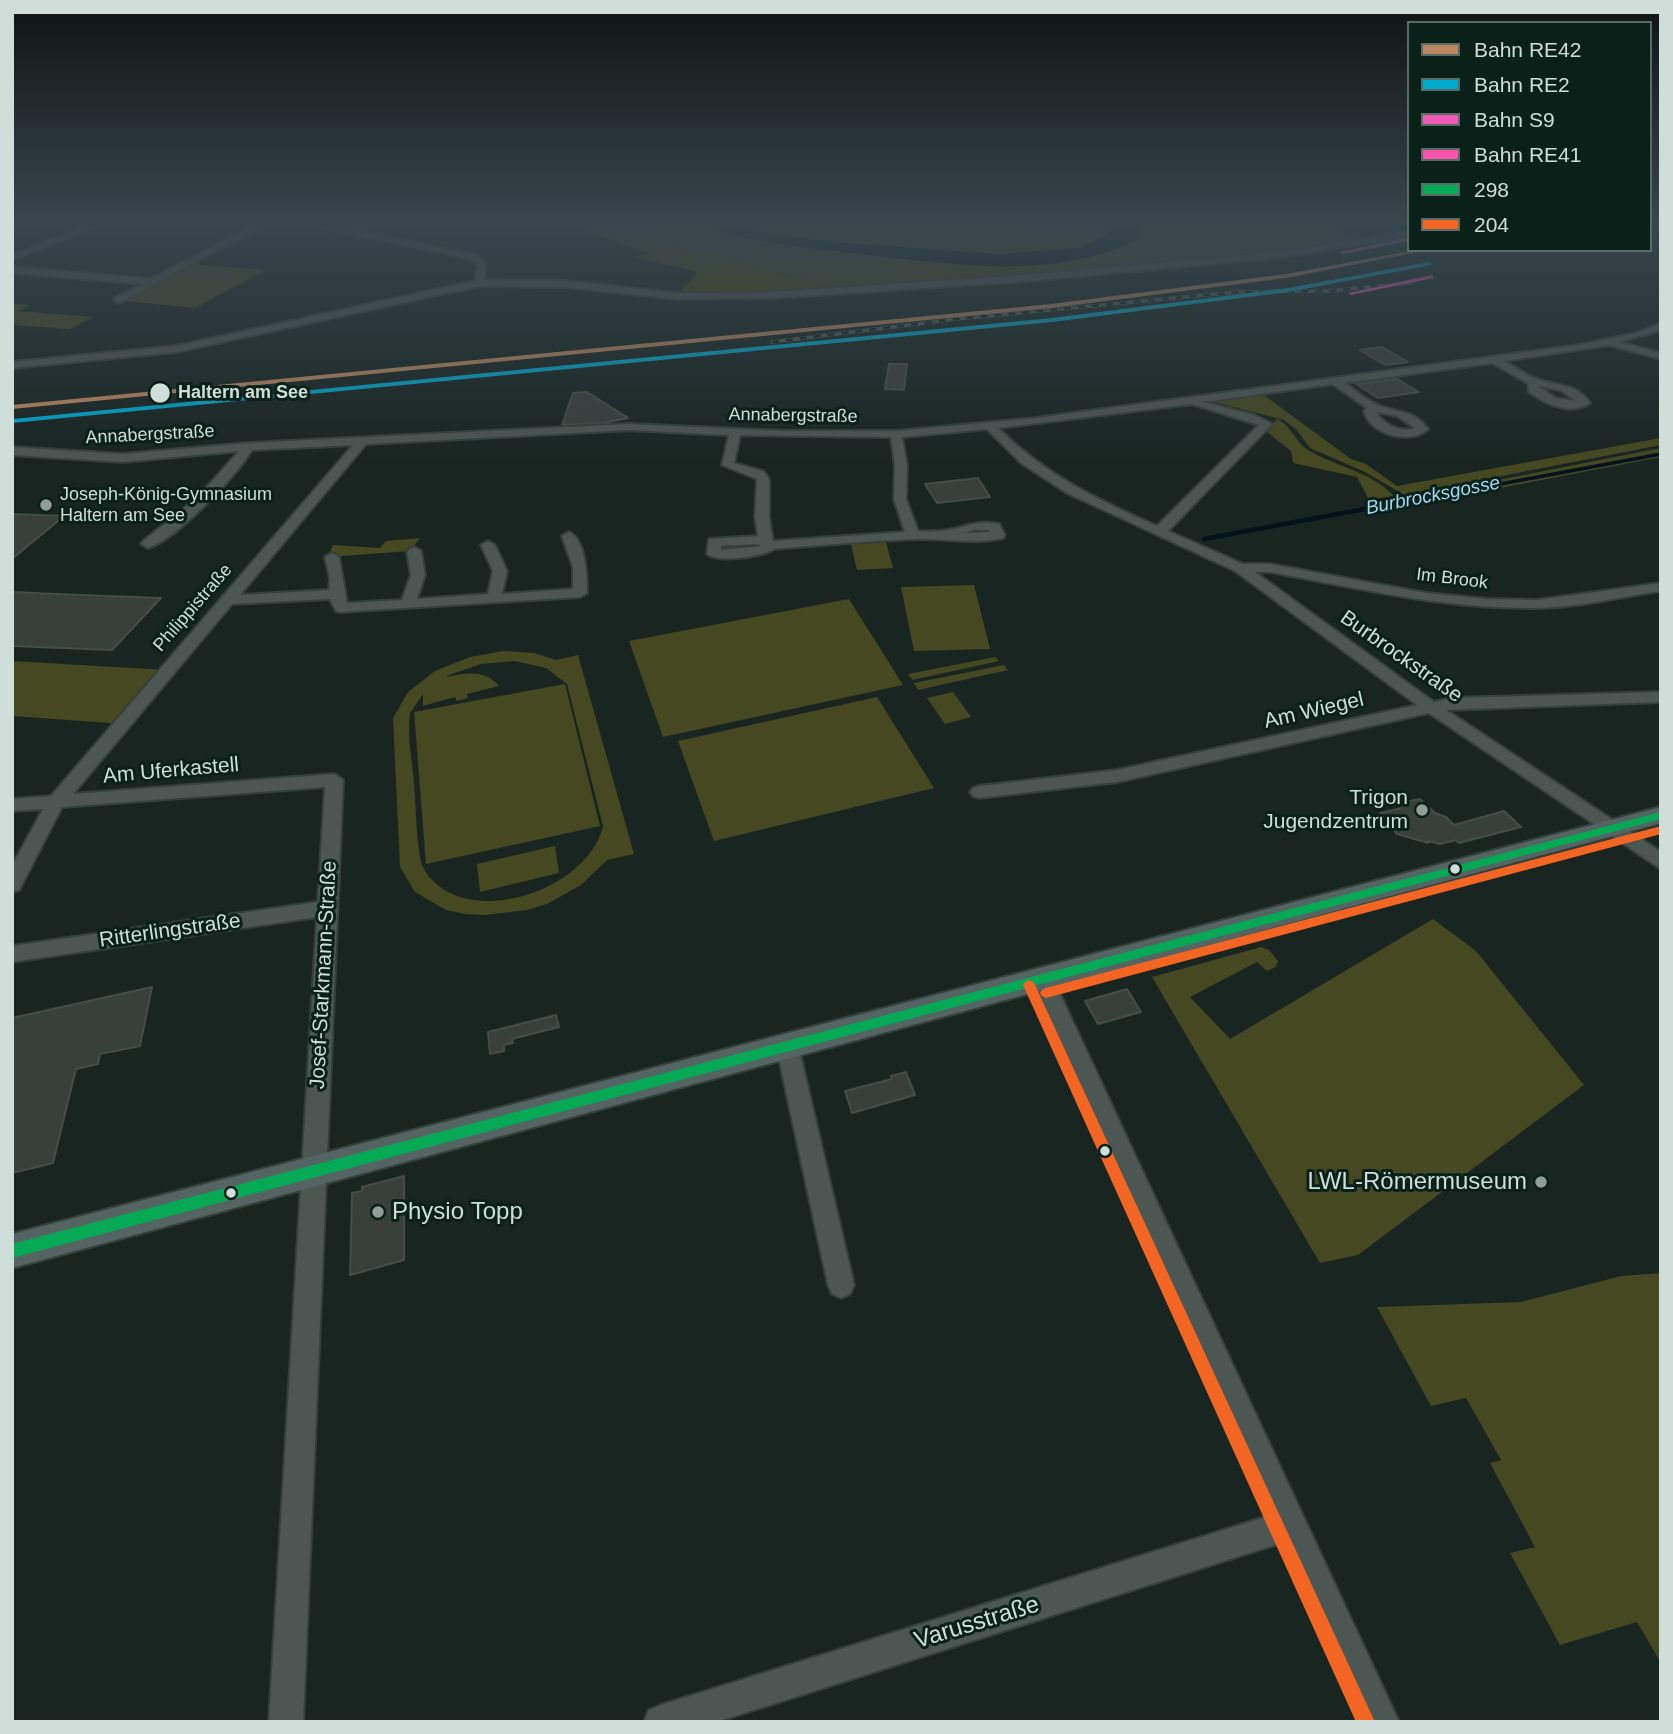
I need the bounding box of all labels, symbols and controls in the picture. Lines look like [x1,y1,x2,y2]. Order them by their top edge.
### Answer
legend [1407,21,1652,252]
text: Bahn RE42 [1474,38,1581,61]
text: Bahn RE2 [1474,73,1570,96]
text: Bahn S9 [1474,108,1555,131]
text: Bahn RE41 [1474,143,1581,166]
text: 298 [1474,178,1509,201]
text: 204 [1474,213,1509,236]
marker: Haltern am See [148,381,172,405]
place label: Haltern am See [178,382,308,404]
street label: Annabergstraße [728,404,858,428]
street label: Annabergstraße [85,421,215,449]
water label: Burbrocksgosse [1364,472,1502,520]
place label: Joseph-König-Gymnasium Haltern am See [60,484,272,526]
marker: Joseph-König-Gymnasium Haltern am See [38,497,54,513]
street label: Philippistraße [149,560,237,656]
street label: Im Brook [1415,564,1489,594]
street label: Burbrockstraße [1335,606,1467,708]
street label: Am Wiegel [1262,687,1366,735]
street label: Am Uferkastell [102,752,240,790]
place label: Trigon Jugendzentrum [1263,785,1408,835]
marker: Trigon Jugendzentrum [1414,802,1430,818]
street label: Josef-Starkmann-Straße [305,860,343,1090]
unlabelled marker [1448,862,1462,876]
street label: Ritterlingstraße [98,909,242,953]
unlabelled marker [1098,1144,1112,1158]
place label: LWL-Römermuseum [1307,1168,1527,1196]
marker: LWL-Römermuseum [1533,1174,1549,1190]
unlabelled marker [224,1186,238,1200]
place label: Physio Topp [392,1198,523,1226]
marker: Physio Topp [370,1204,386,1220]
street label: Varusstraße [911,1590,1043,1656]

